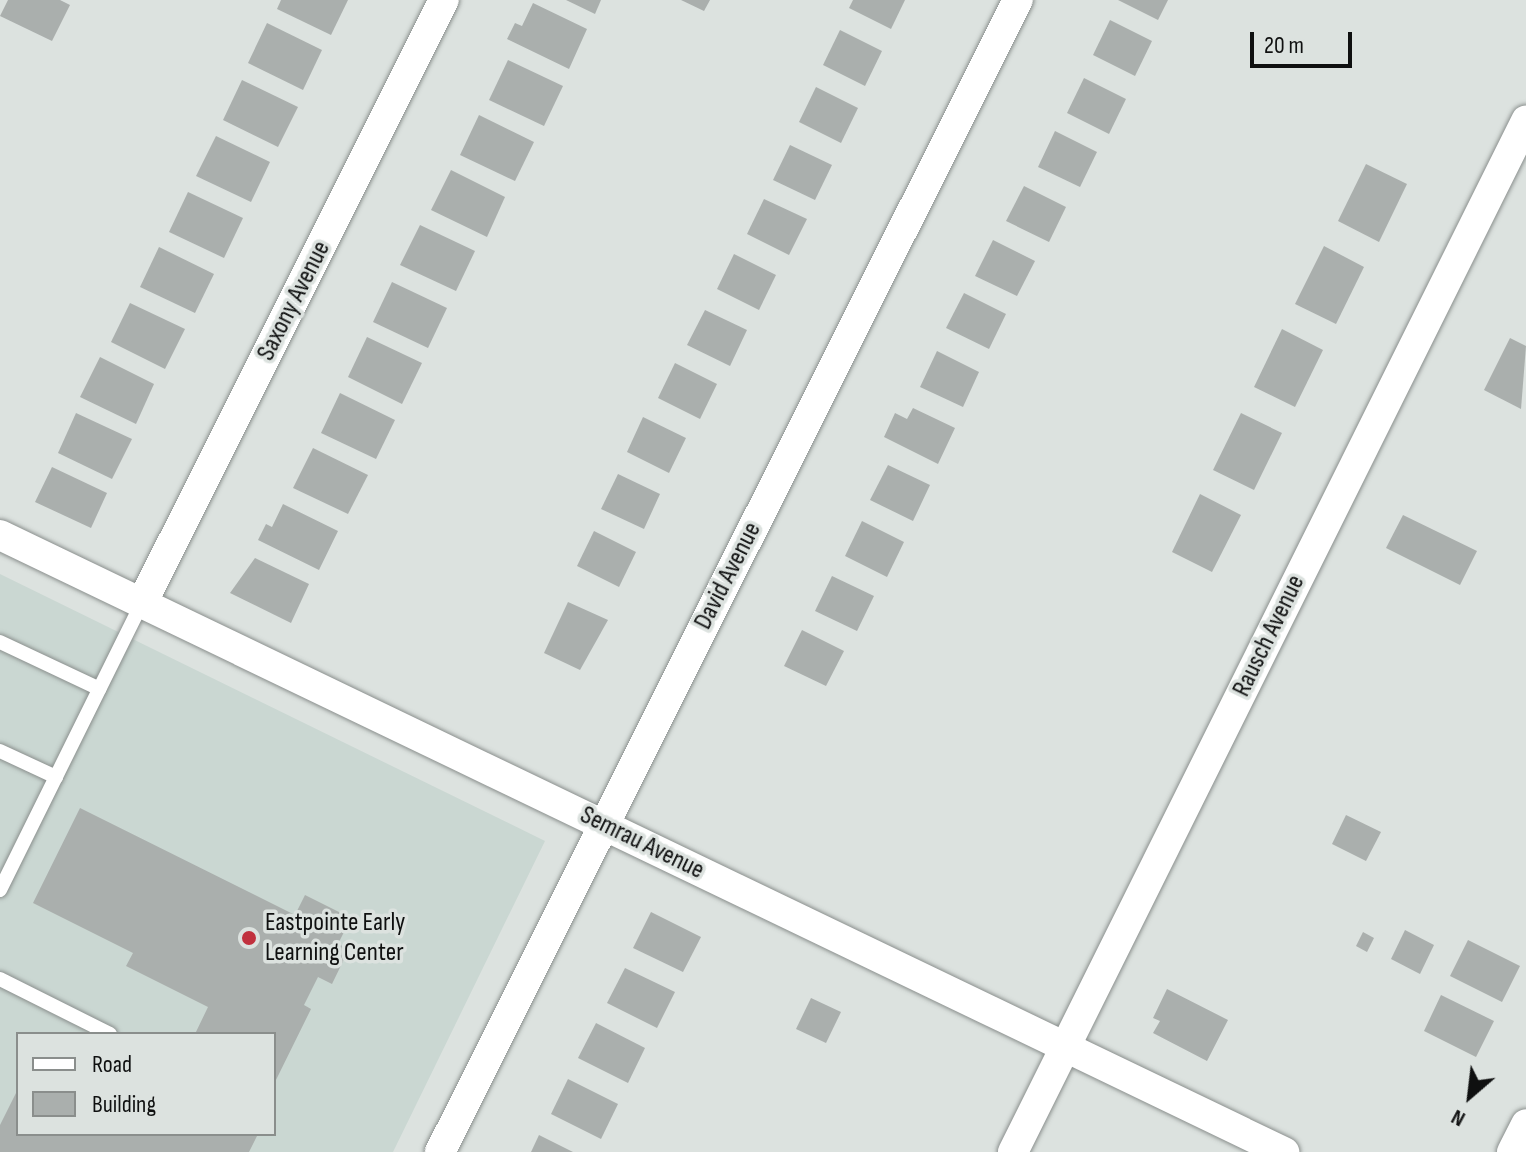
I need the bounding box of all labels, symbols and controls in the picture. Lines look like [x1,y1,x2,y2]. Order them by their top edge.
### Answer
scale bar [1254,16,1356,66]
text: 20 m [1264,31,1304,60]
street label: Saxony Avenue [251,236,337,366]
street label: David Avenue [688,517,768,635]
street label: Rausch Avenue [1226,570,1312,702]
street label: Semrau Avenue [575,800,709,886]
place label: Eastpointe Early Learning Center [265,907,405,968]
marker: Eastpointe Early Learning Center [240,929,258,947]
legend [16,1032,276,1136]
text: Road [92,1050,132,1079]
north arrow [1430,1056,1510,1136]
text: Building [92,1090,156,1119]
text: N [1447,1103,1470,1132]

